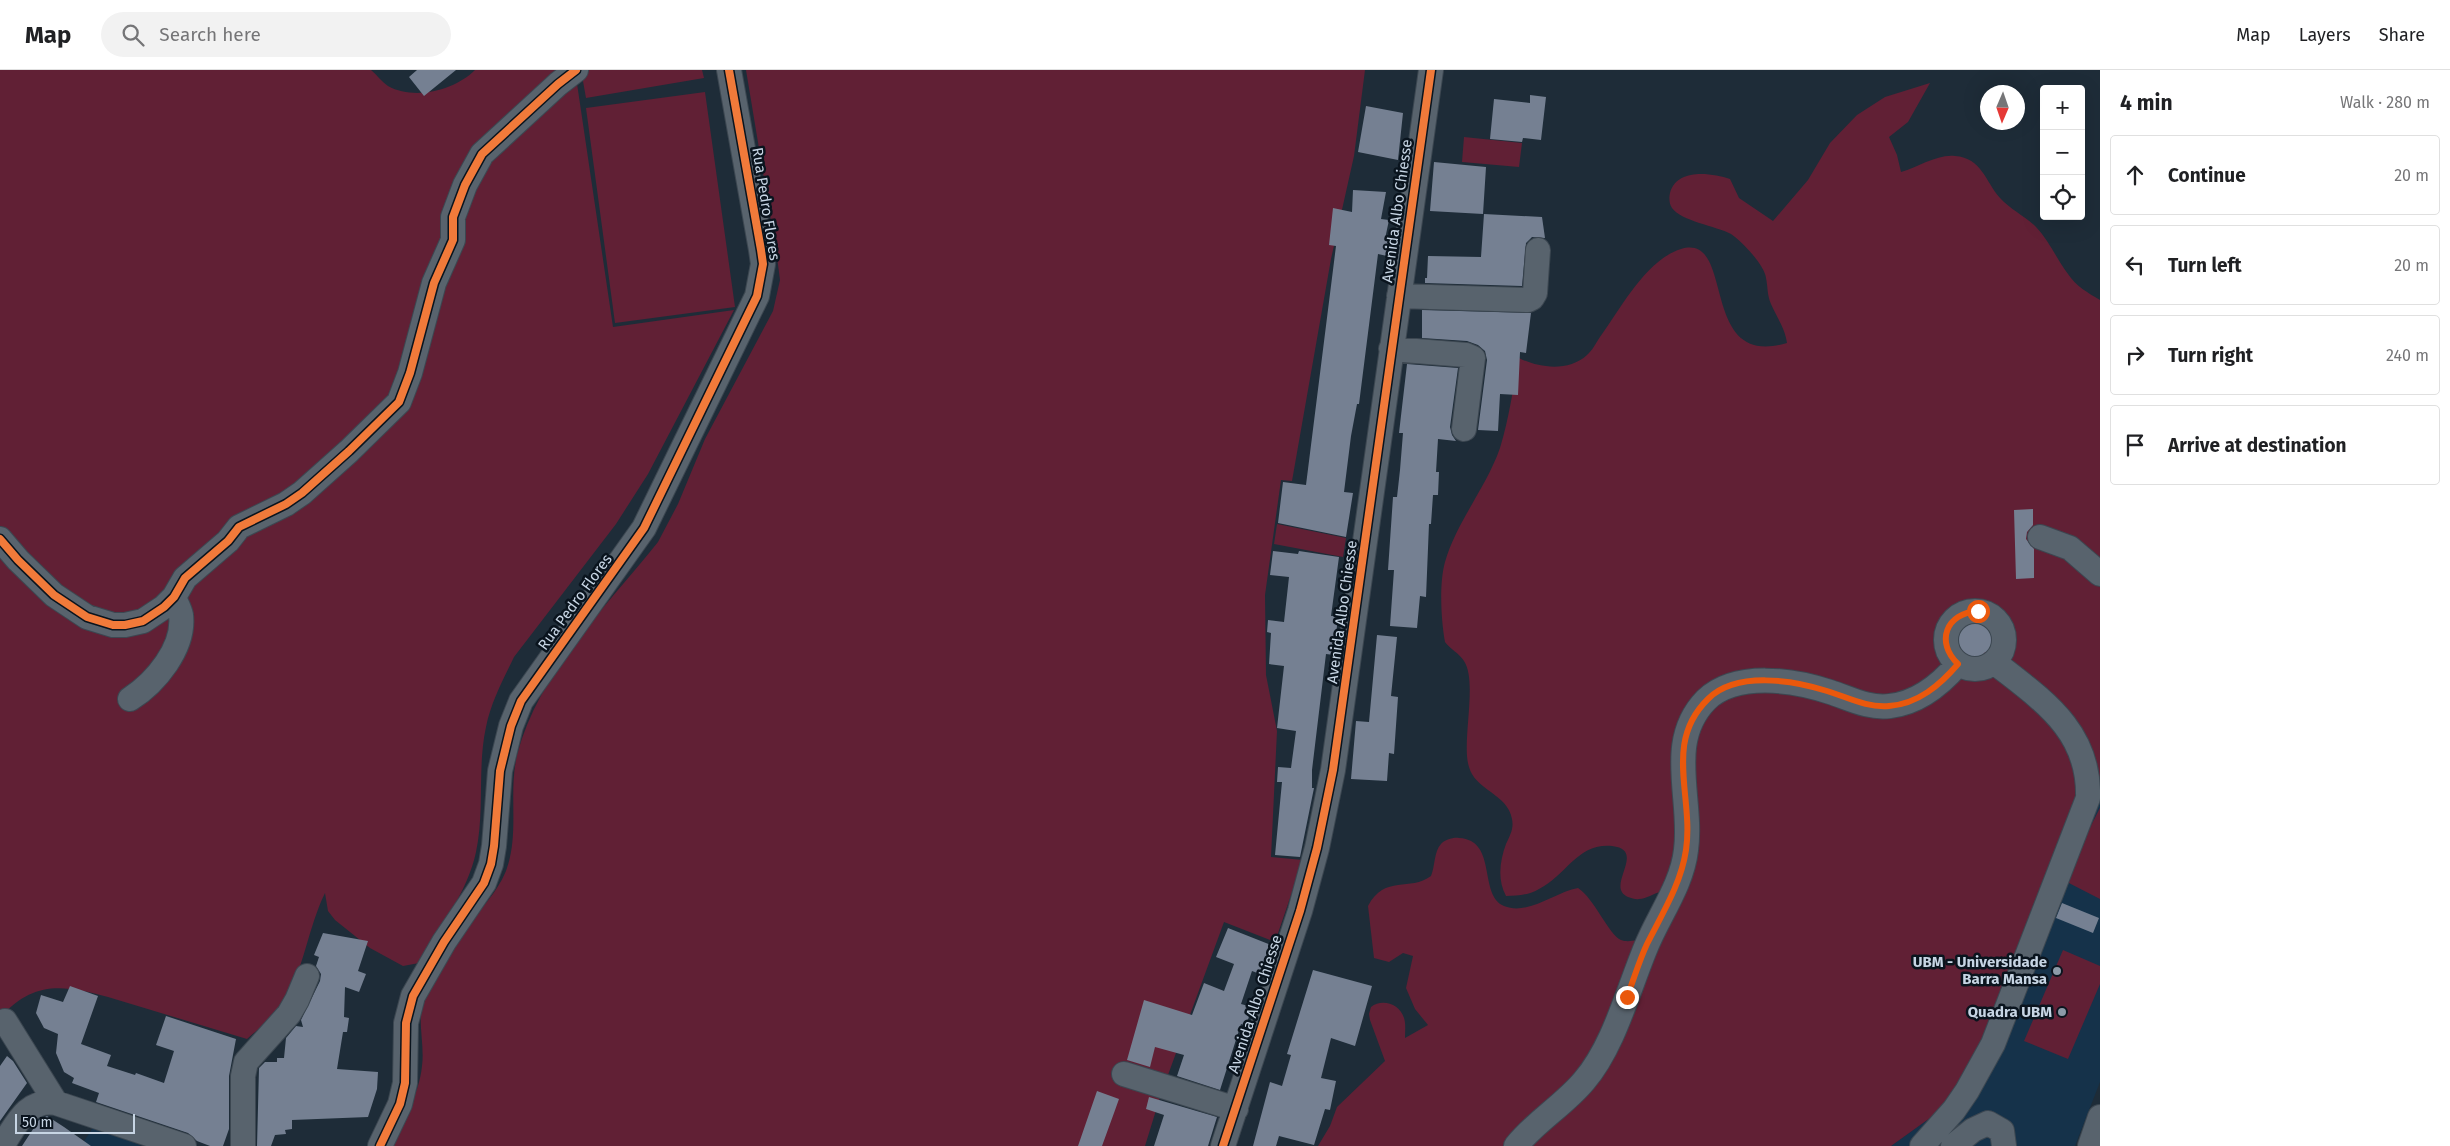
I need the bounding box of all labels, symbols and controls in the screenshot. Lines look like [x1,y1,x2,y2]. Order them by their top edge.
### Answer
search box [101,12,451,57]
text: Map [25,21,71,49]
icon: search [119,21,147,49]
text: Search here [159,23,261,46]
text: Map [2236,24,2271,46]
text: Layers [2299,24,2351,46]
text: Share [2379,24,2425,46]
north arrow [1980,85,2025,130]
map controls [2040,85,2085,220]
button: + [2040,85,2085,130]
text: 4 min [2120,90,2173,116]
text: Walk · 280 m [2340,93,2430,112]
button: − [2040,130,2085,175]
street label: Avenida Albo Chiesse [1378,138,1416,284]
street label: Rua Pedro Flores [748,146,784,262]
icon: ahead [2121,161,2149,189]
text: Continue [2168,164,2246,187]
text: 20 m [2394,166,2429,185]
button: locate [2040,175,2085,220]
icon: left [2121,251,2149,279]
text: Turn left [2168,254,2242,277]
text: 20 m [2394,256,2429,275]
icon: right [2121,341,2149,369]
text: Turn right [2168,344,2253,367]
text: 240 m [2386,346,2429,365]
icon: arrive [2121,431,2149,459]
text: Arrive at destination [2168,434,2347,457]
street label: Avenida Albo Chiesse [1323,539,1361,685]
street label: Rua Pedro Flores [534,550,616,654]
route start [1967,600,1990,623]
street label: Avenida Albo Chiesse [1224,933,1286,1075]
place label: UBM - Universidade Barra Mansa [1913,953,2047,988]
marker: UBM - Universidade Barra Mansa [2051,965,2063,977]
route end [1616,986,1639,1009]
place label: Quadra UBM [1968,1003,2052,1021]
marker: Quadra UBM [2056,1006,2068,1018]
scale bar [15,1111,135,1134]
text: 50 m [22,1114,53,1131]

